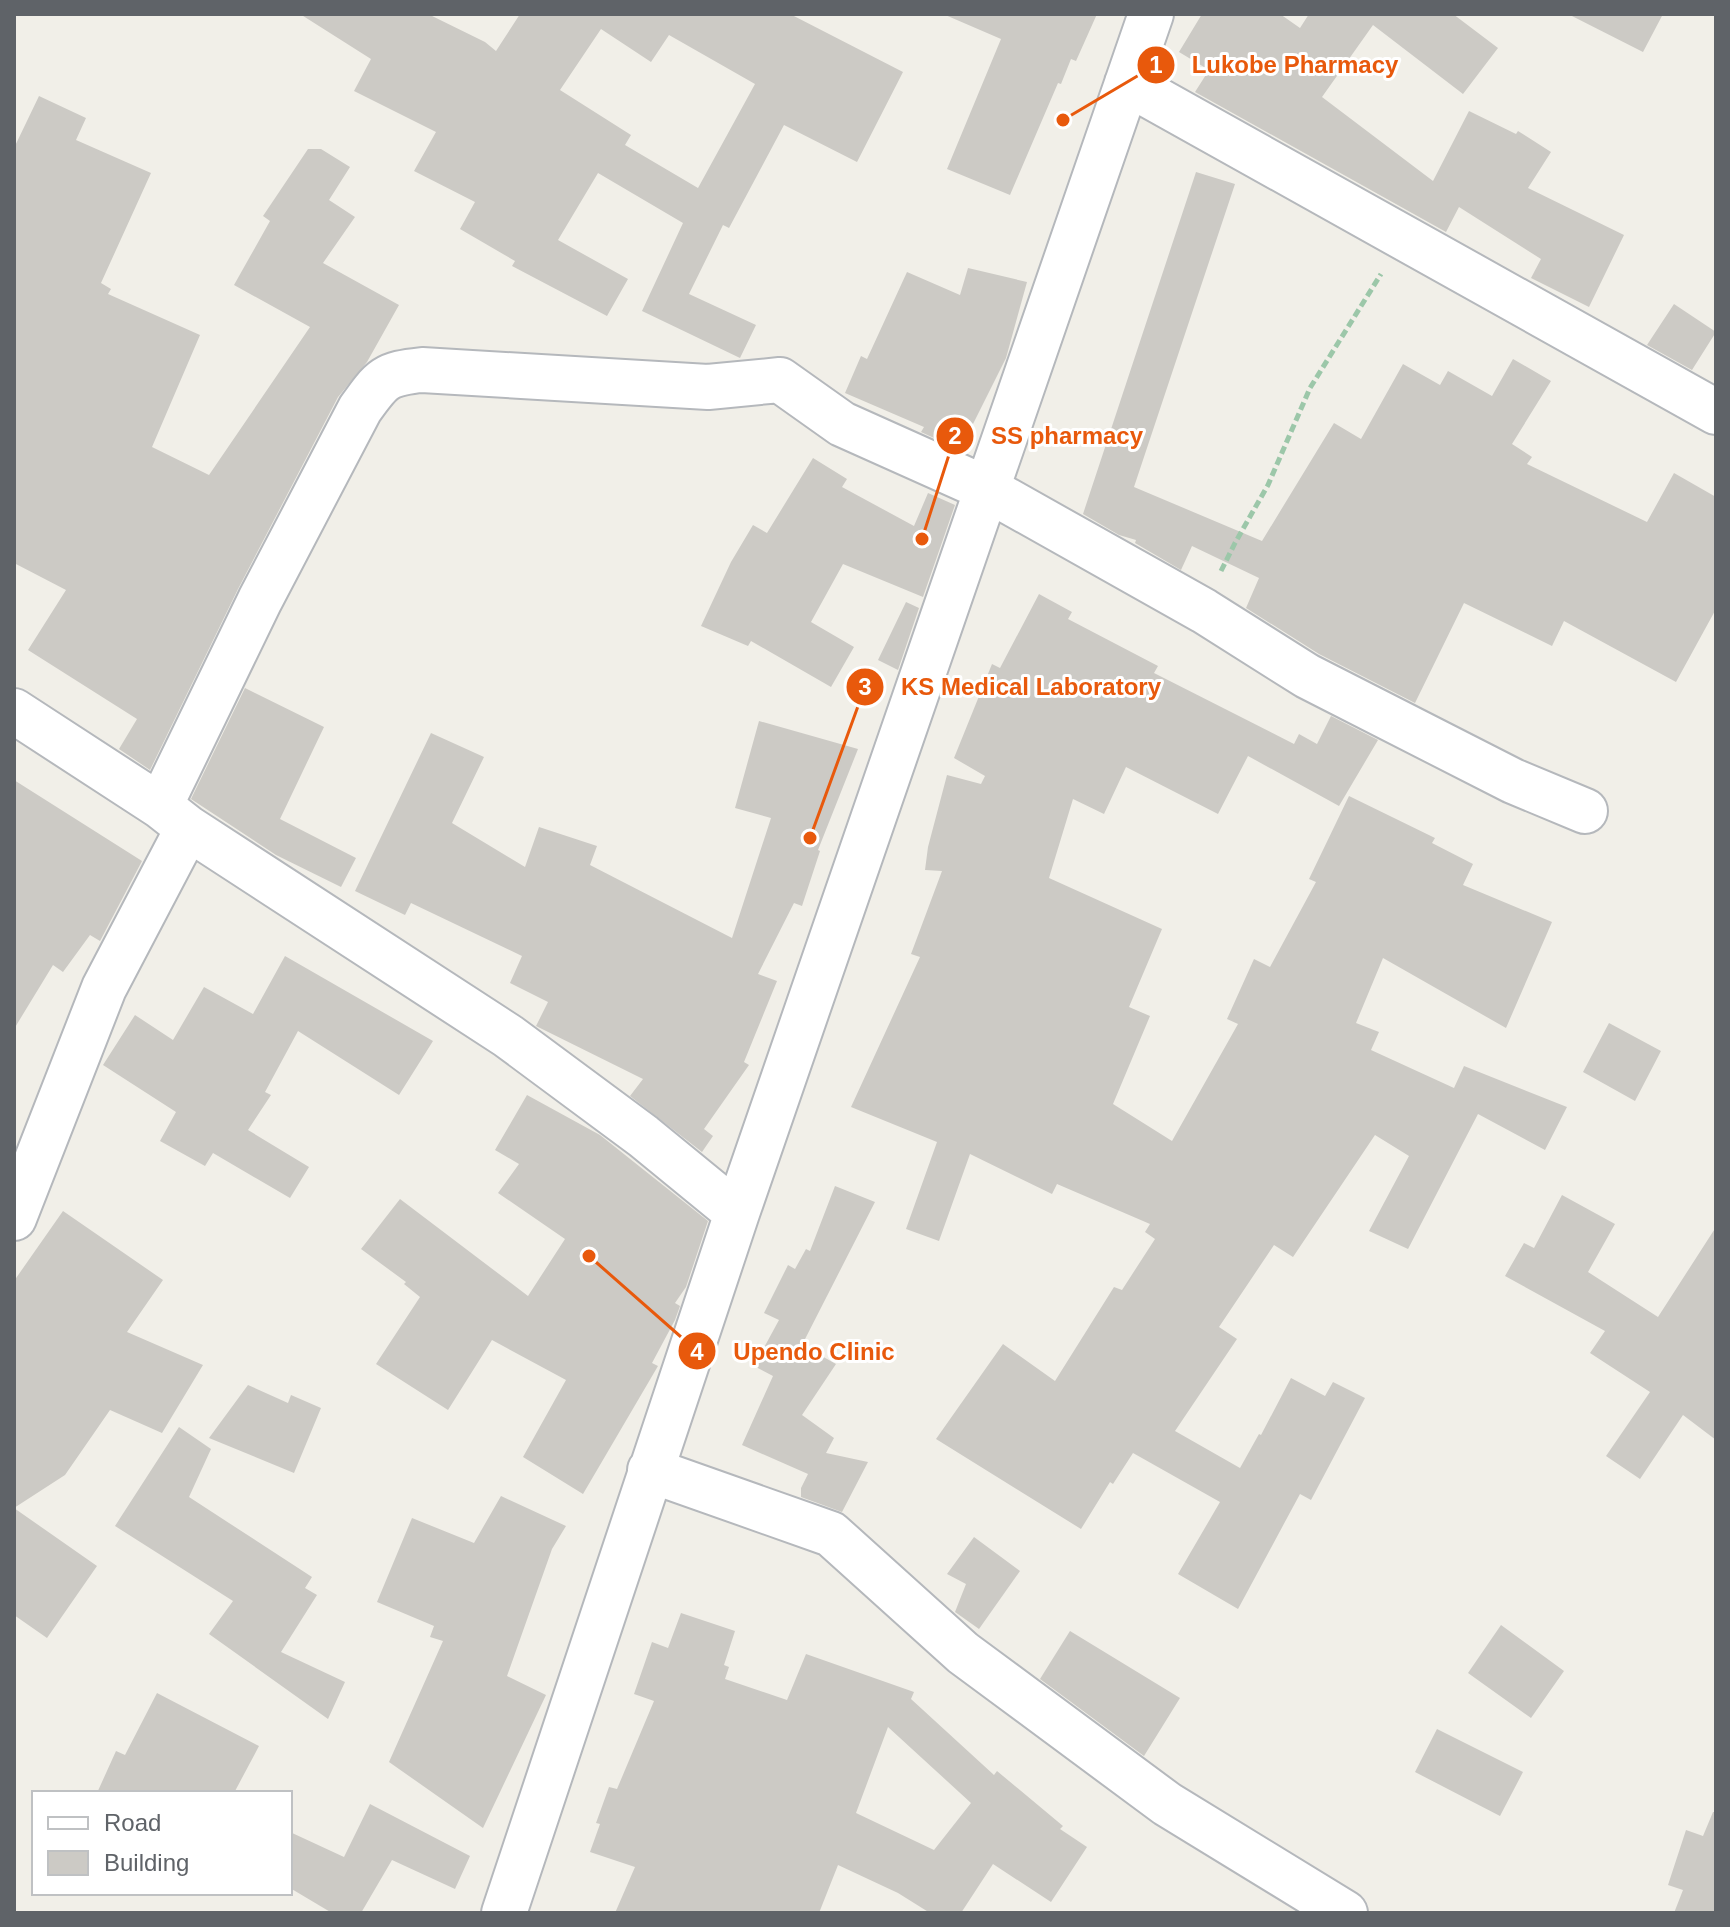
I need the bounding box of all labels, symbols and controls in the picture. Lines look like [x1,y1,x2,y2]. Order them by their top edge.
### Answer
callout: Lukobe Pharmacy [1136,41,1415,89]
text: 1 [1149,51,1163,78]
text: Lukobe Pharmacy [1192,51,1399,78]
callout: SS pharmacy [935,412,1159,460]
text: 2 [948,422,962,449]
text: SS pharmacy [991,422,1144,449]
callout: KS Medical Laboratory [845,663,1177,711]
text: 3 [858,673,872,700]
text: KS Medical Laboratory [901,673,1162,700]
callout: Upendo Clinic [677,1327,910,1375]
text: 4 [690,1338,704,1365]
text: Upendo Clinic [733,1338,895,1365]
legend [32,1791,292,1895]
text: Road [104,1809,161,1836]
text: Building [104,1849,189,1876]

